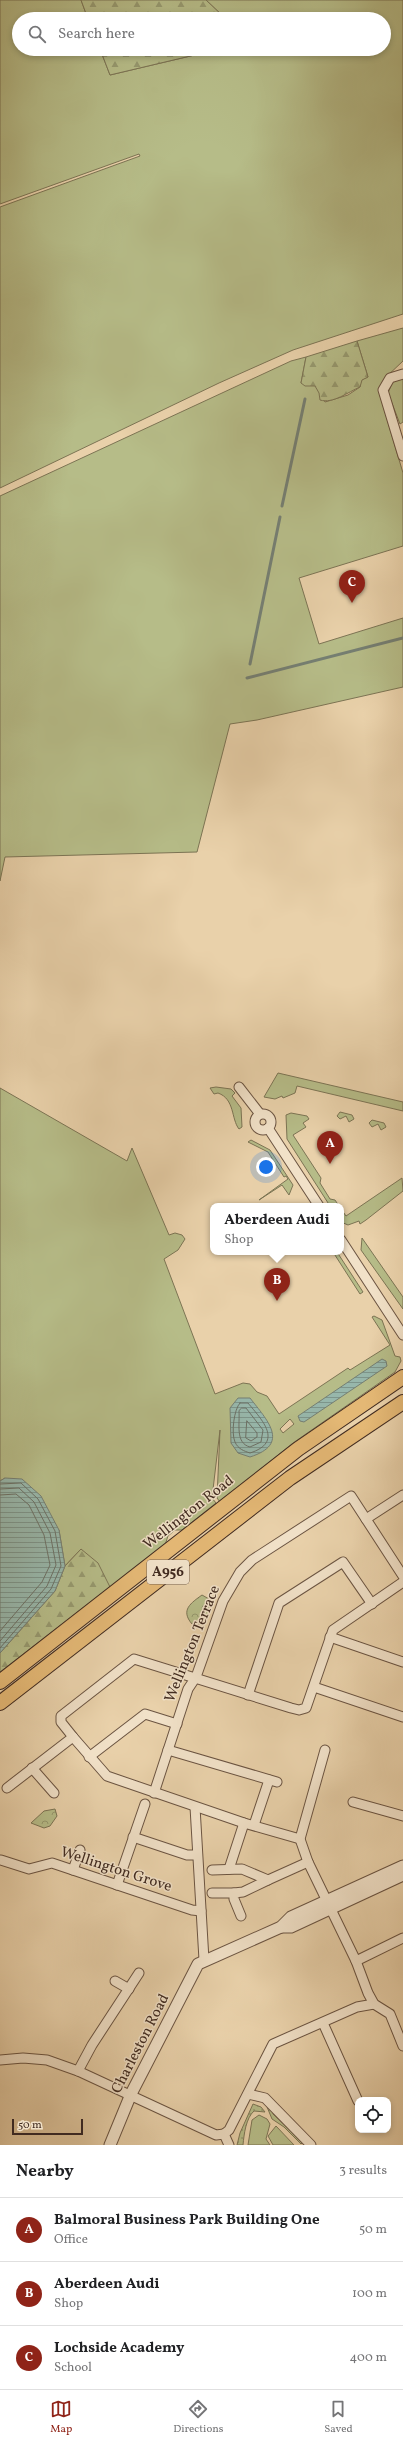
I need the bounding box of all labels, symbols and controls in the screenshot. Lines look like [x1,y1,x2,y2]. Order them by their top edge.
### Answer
search box [12,12,391,56]
icon: search [26,23,48,45]
text: Search here [58,24,135,45]
pin: C [339,570,365,603]
pin: A [317,1131,343,1164]
your location [256,1157,276,1177]
popup [210,1203,344,1255]
text: Aberdeen Audi [224,1210,330,1231]
text: Shop [224,1231,253,1249]
pin: B [264,1268,290,1301]
street label: Wellington Road [139,1471,239,1555]
road number: A956 [147,1560,189,1584]
street label: Wellington Terrace [160,1582,226,1706]
street label: Wellington Grove [58,1842,174,1898]
street label: Charleston Road [107,1990,175,2098]
map controls [355,2097,391,2133]
button: locate [355,2097,391,2133]
scale bar [12,2117,83,2136]
text: 50 m [18,2118,42,2133]
text: Nearby [16,2160,74,2183]
text: 3 results [339,2162,387,2180]
text: Balmoral Business Park Building One [54,2210,320,2231]
text: A [24,2221,34,2239]
text: 50 m [359,2221,387,2239]
text: Office [54,2231,88,2249]
text: Aberdeen Audi [54,2274,160,2295]
text: B [25,2285,33,2303]
text: 100 m [352,2285,387,2303]
text: Shop [54,2295,83,2313]
text: Lochside Academy [54,2338,184,2359]
text: C [25,2349,33,2367]
text: 400 m [350,2349,387,2367]
text: School [54,2359,92,2377]
tab: Map [50,2398,72,2437]
tab: Directions [173,2398,224,2437]
tab: Saved [324,2398,353,2437]

